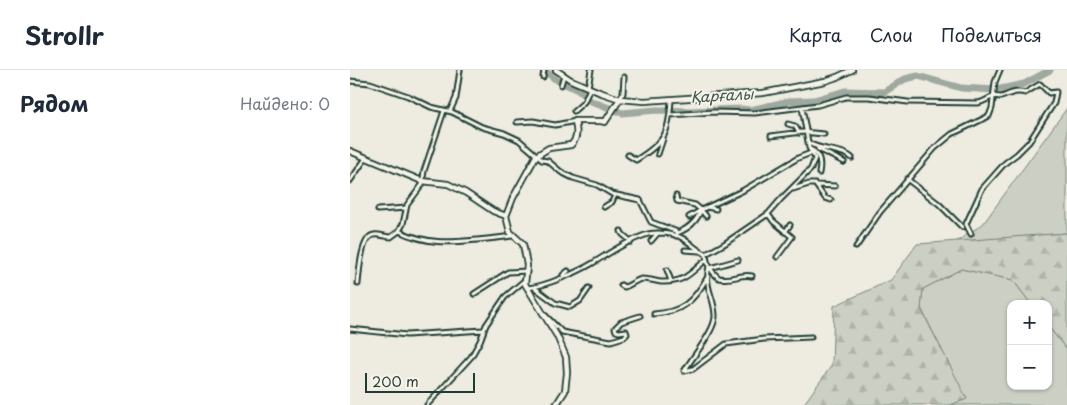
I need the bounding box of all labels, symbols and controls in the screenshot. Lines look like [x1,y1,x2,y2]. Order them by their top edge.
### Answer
text: Strollr [25,17,104,53]
text: Карта [789,21,842,48]
text: Слои [870,21,913,48]
text: Поделиться [941,21,1042,48]
water label: Қарғалы [690,81,755,108]
text: Рядом [20,87,88,119]
text: Найдено: 0 [240,91,330,115]
map controls [1007,300,1052,390]
button: + [1007,300,1052,345]
button: − [1007,345,1052,390]
scale bar [365,370,475,393]
text: 200 m [372,371,419,392]

